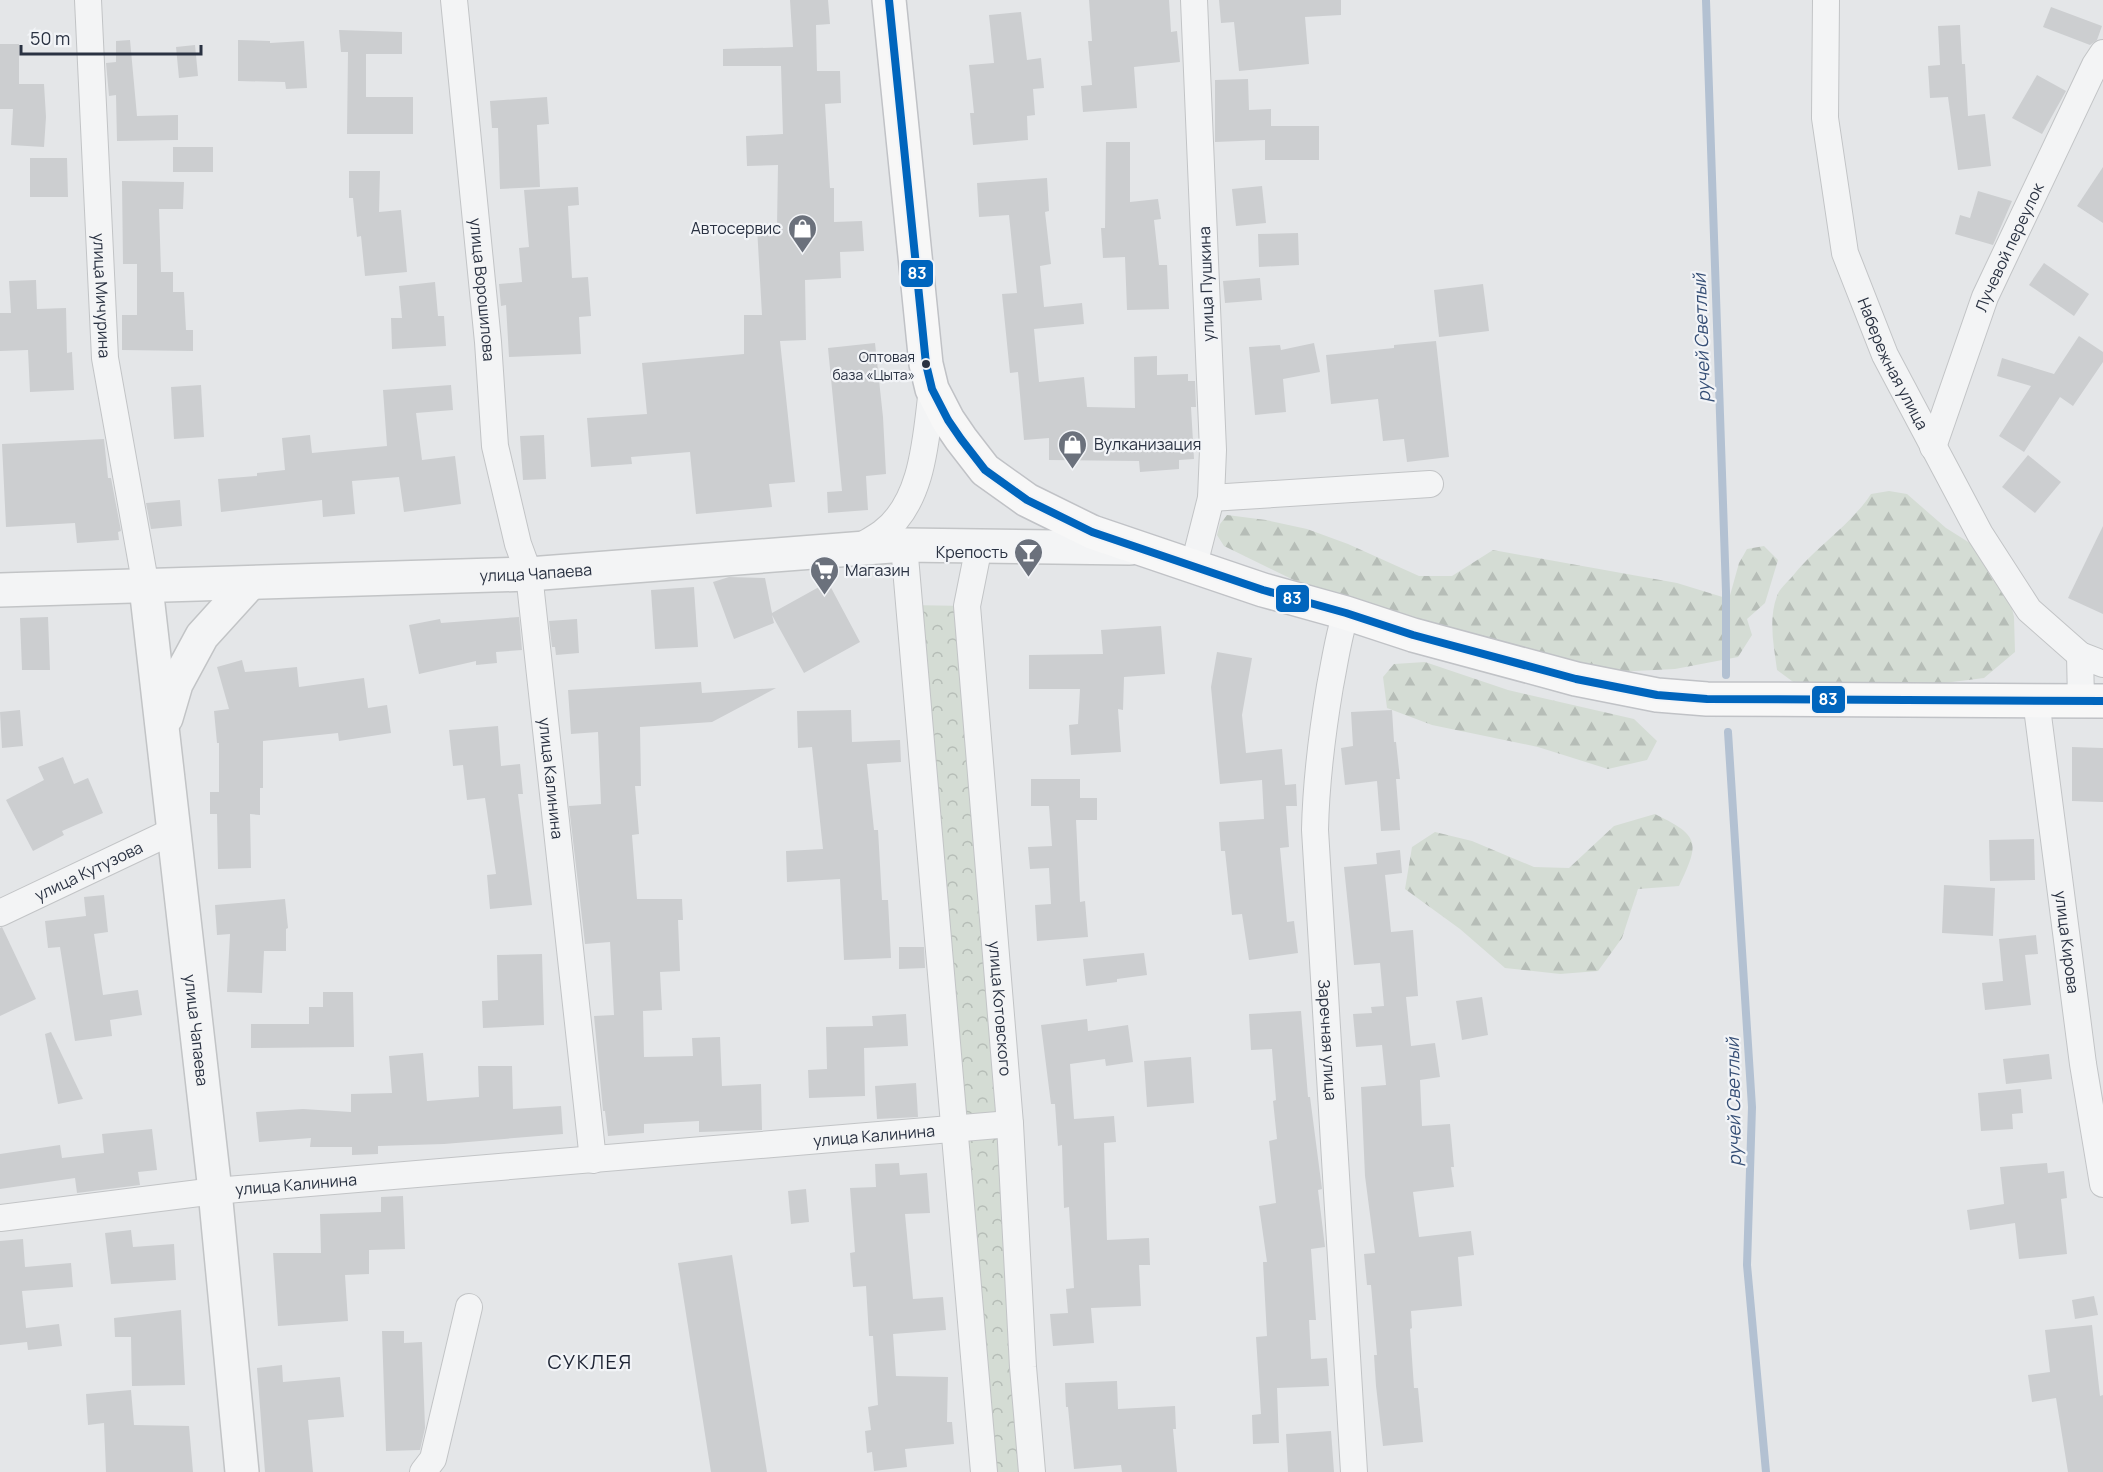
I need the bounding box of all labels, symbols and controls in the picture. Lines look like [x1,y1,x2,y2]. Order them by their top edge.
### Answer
scale bar [21,18,201,56]
text: 50 m [30,26,70,50]
street label: Лучевой переулок [1970,178,2049,315]
shop icon: Автосервис [786,212,818,254]
street label: улица Ворошилова [465,217,500,362]
place label: Автосервис [691,217,781,239]
street label: улица Пушкина [1193,226,1219,342]
street label: улица Мичурина [88,233,116,359]
line badge: 83 [900,259,934,288]
text: 83 [907,262,927,284]
water label: ручей Светлый [1687,272,1715,403]
street label: Набережная улица [1852,294,1934,433]
place label: Оптовая база «Цыта» [832,347,915,384]
marker: Оптовая база «Цыта» [920,358,932,370]
shop icon: Вулканизация [1057,428,1089,470]
place label: Вулканизация [1094,433,1201,455]
bar icon: Крепость [1013,536,1045,578]
place label: Крепость [936,541,1008,563]
supermarket icon: Магазин [808,554,840,596]
street label: улица Чапаева [479,558,593,586]
place label: Магазин [845,559,910,581]
line badge: 83 [1275,584,1310,613]
text: 83 [1282,587,1302,609]
line badge: 83 [1811,685,1846,714]
text: 83 [1818,688,1838,710]
street label: улица Калинина [534,716,569,840]
street label: улица Кутузова [31,836,146,906]
street label: улица Кирова [2050,889,2085,995]
street label: улица Котовского [984,940,1017,1077]
street label: улица Чапаева [179,973,214,1087]
street label: Заречная улица [1313,979,1342,1101]
water label: ручей Светлый [1720,1036,1746,1166]
street label: улица Калинина [812,1119,936,1152]
street label: улица Калинина [234,1168,358,1200]
district label: СУКЛЕЯ [547,1348,633,1375]

